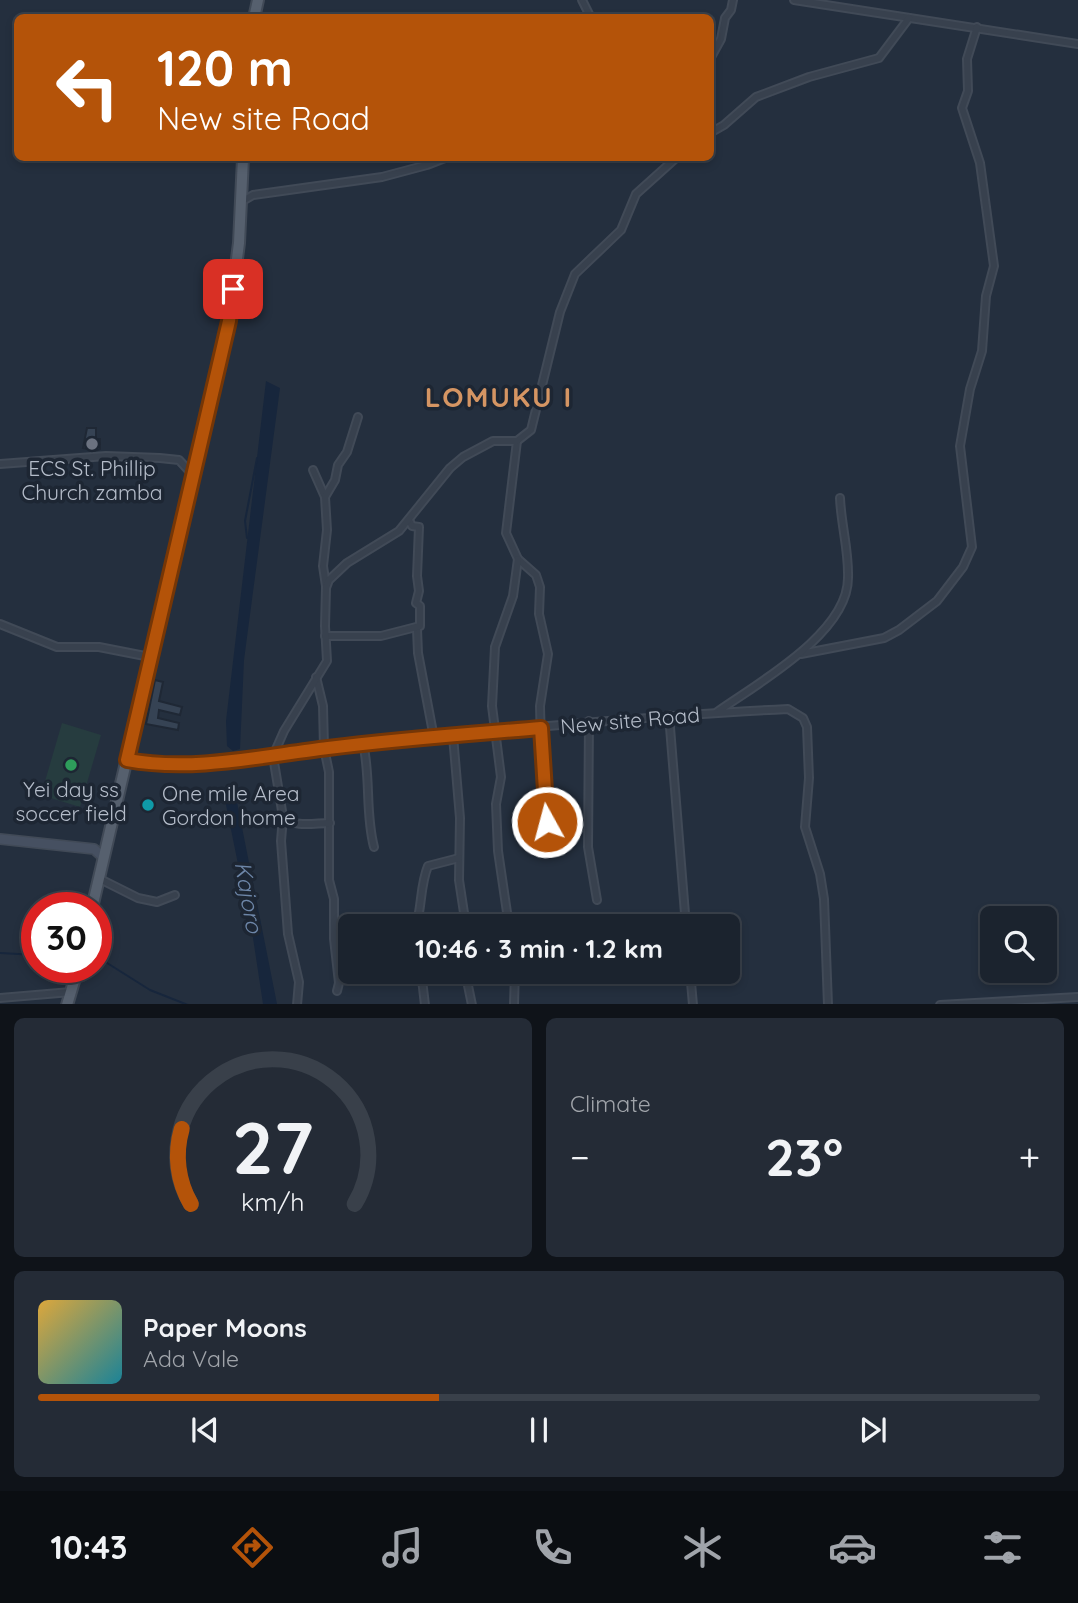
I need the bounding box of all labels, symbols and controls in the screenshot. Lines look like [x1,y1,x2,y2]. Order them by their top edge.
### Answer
text: 120 m [157,37,293,98]
icon: left [42,42,133,133]
text: New site Road [157,98,370,138]
pin [203,259,263,319]
icon: arrive [214,270,252,308]
district label: LOMUKU I [425,379,573,414]
marker: ECS St. Phillip Church zamba [84,436,100,452]
place label: ECS St. Phillip Church zamba [21,455,163,505]
street label: New site Road [559,701,701,739]
marker: Yei day ss soccer field [63,757,79,773]
place label: Yei day ss soccer field [15,776,127,826]
place label: One mile Area Gordon home [162,780,300,830]
position arrow [510,785,584,859]
marker: One mile Area Gordon home [140,797,156,813]
water label: Kajoro [228,859,270,936]
speed limit sign: 30 [21,892,112,983]
map controls [980,906,1057,983]
button: search [980,906,1057,983]
text: 10:46 · 3 min · 1.2 km [415,932,663,965]
text: Climate [570,1089,651,1118]
text: 27 [232,1101,314,1192]
text: 23° [765,1124,843,1189]
text: − [570,1133,590,1181]
text: + [1019,1133,1040,1181]
text: km/h [241,1185,305,1216]
text: Paper Moons [143,1311,307,1344]
text: Ada Vale [143,1344,239,1373]
icon: previous [186,1411,224,1449]
icon: pause [520,1411,558,1449]
icon: next [854,1411,892,1449]
icon: directions [228,1523,277,1572]
icon: music [378,1523,427,1572]
icon: phone [528,1523,577,1572]
icon: climate [678,1523,727,1572]
icon: car [828,1523,877,1572]
icon: filters [978,1523,1027,1572]
text: 10:43 [51,1527,127,1567]

